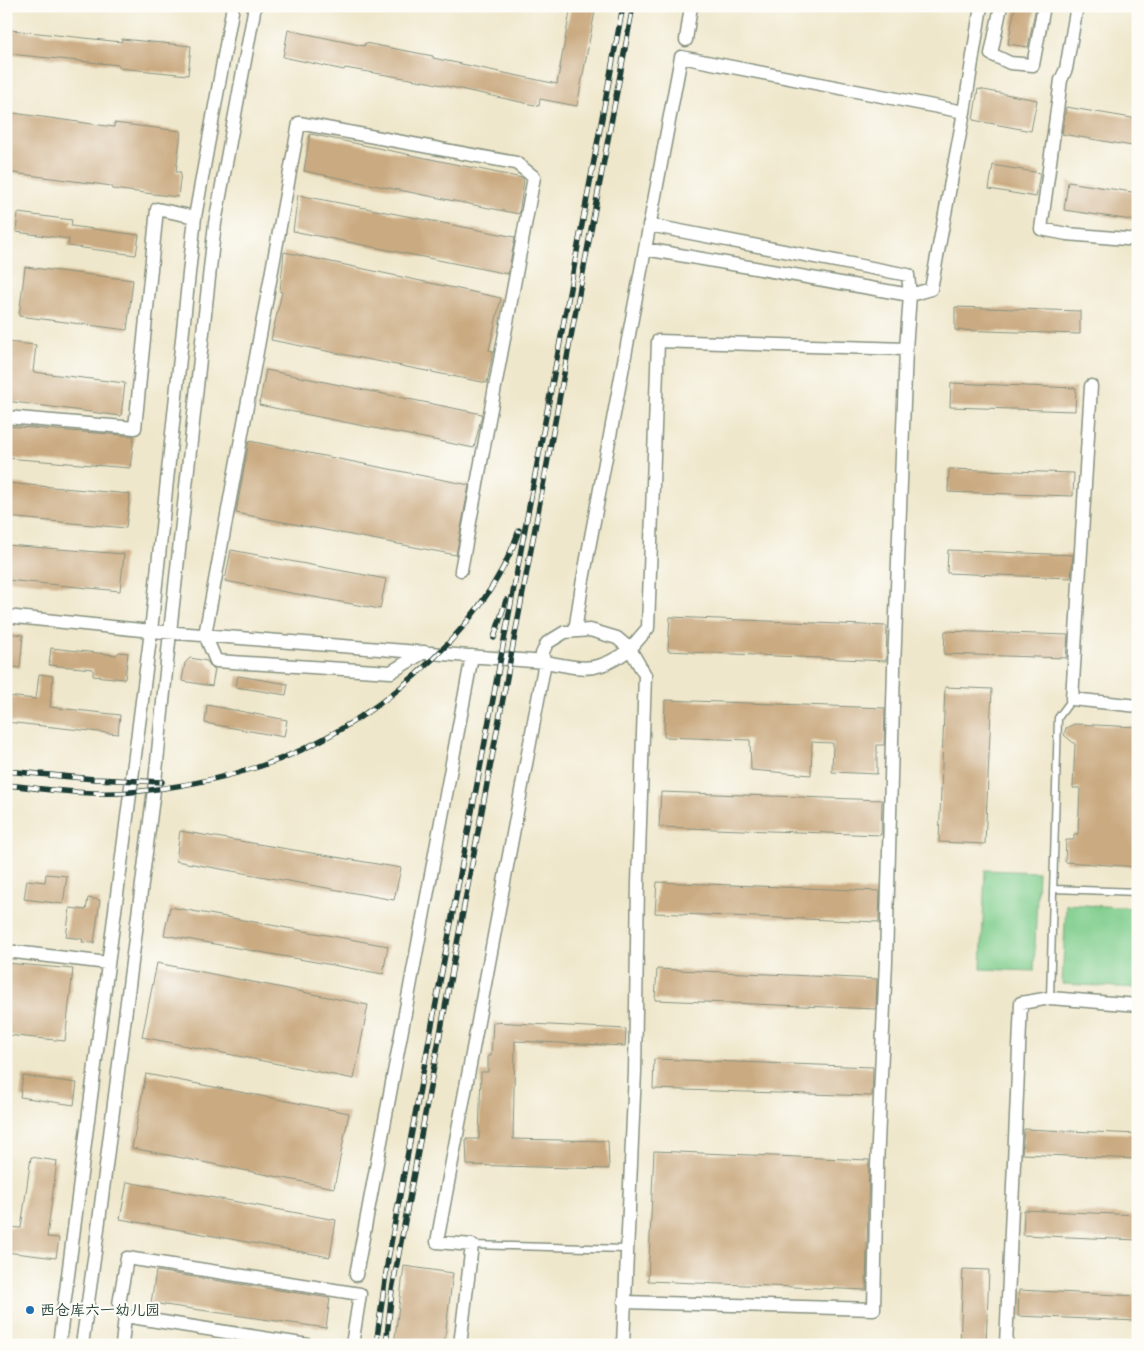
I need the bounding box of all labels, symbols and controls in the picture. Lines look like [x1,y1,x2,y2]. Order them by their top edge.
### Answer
place label: 西仓库六一幼儿园 [40,1299,160,1323]
marker: 西仓库六一幼儿园 [24,1304,36,1316]

